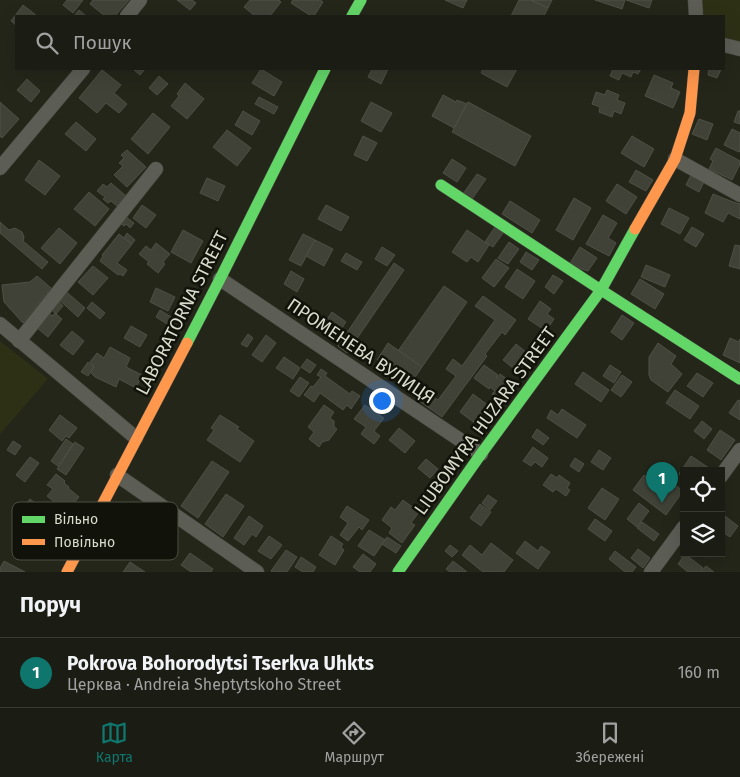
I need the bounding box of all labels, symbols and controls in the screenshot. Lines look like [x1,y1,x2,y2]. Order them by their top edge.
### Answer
search box [15,15,725,70]
icon: search [33,29,61,57]
text: Пошук [73,31,131,54]
street label: LABORATORNA STREET [131,227,233,398]
street label: ПРОМЕНЕВА ВУЛИЦЯ [283,293,439,409]
street label: LIUBOMYRA HUZARA STREET [409,322,561,519]
your location [369,388,395,414]
pin: 1 [646,462,678,503]
map controls [680,467,725,557]
button: locate [680,467,725,512]
legend [12,502,178,560]
text: Вільно [54,511,98,528]
button: layers [680,512,725,557]
text: Повільно [54,534,115,551]
text: Поруч [20,592,81,618]
text: Pokrova Bohorodytsi Tserkva Uhkts [67,652,374,675]
text: 1 [32,663,40,682]
text: 160 m [678,663,720,682]
text: Церква · Andreia Sheptytskoho Street [67,675,341,694]
tab: Карта [96,719,133,766]
tab: Маршрут [325,719,384,766]
tab: Збережені [576,719,644,766]

